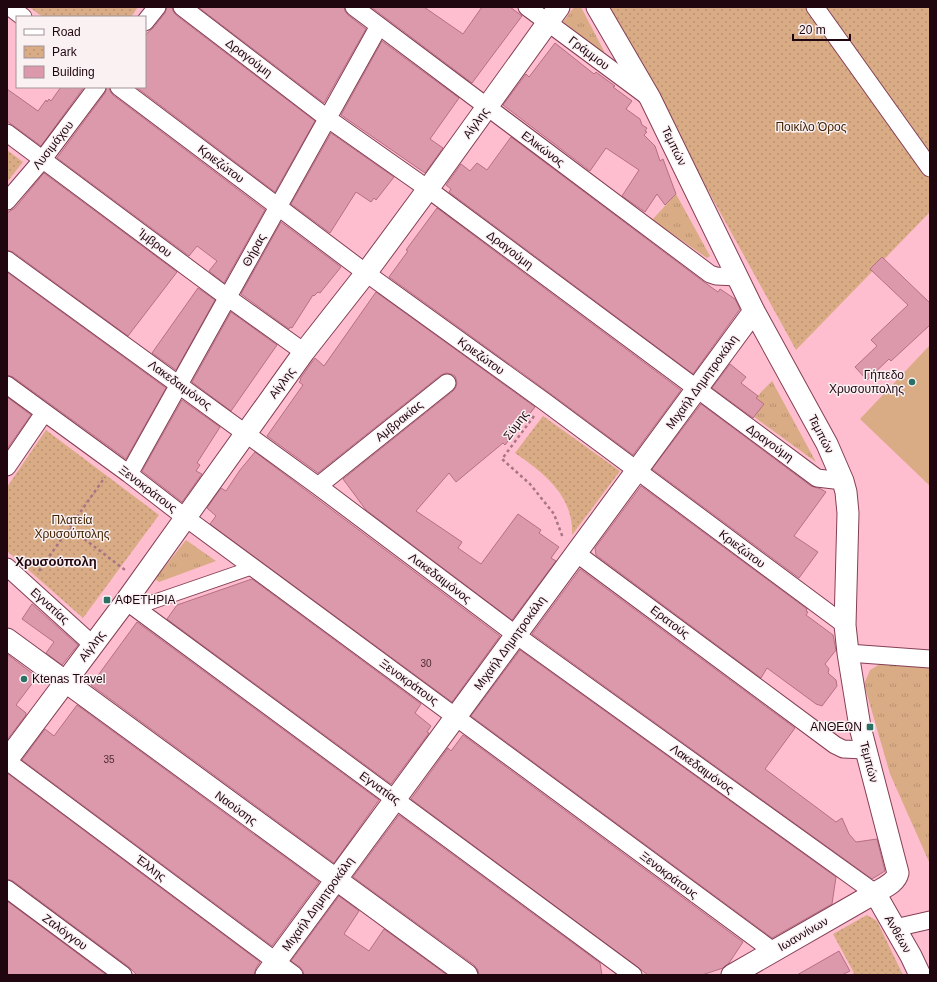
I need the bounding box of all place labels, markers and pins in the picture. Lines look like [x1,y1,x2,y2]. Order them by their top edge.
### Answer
place label: Γήπεδο Χρυσουπολης [829,368,904,396]
marker: Γήπεδο Χρυσουπολης [907,377,917,387]
place label: ΑΦΕΤΗΡΙΑ [115,593,176,607]
marker: ΑΦΕΤΗΡΙΑ [102,595,112,605]
place label: Ktenas Travel [32,672,105,686]
marker: Ktenas Travel [19,674,29,684]
place label: ΑΝΘΕΩΝ [810,720,862,734]
marker: ΑΝΘΕΩΝ [865,722,875,732]

